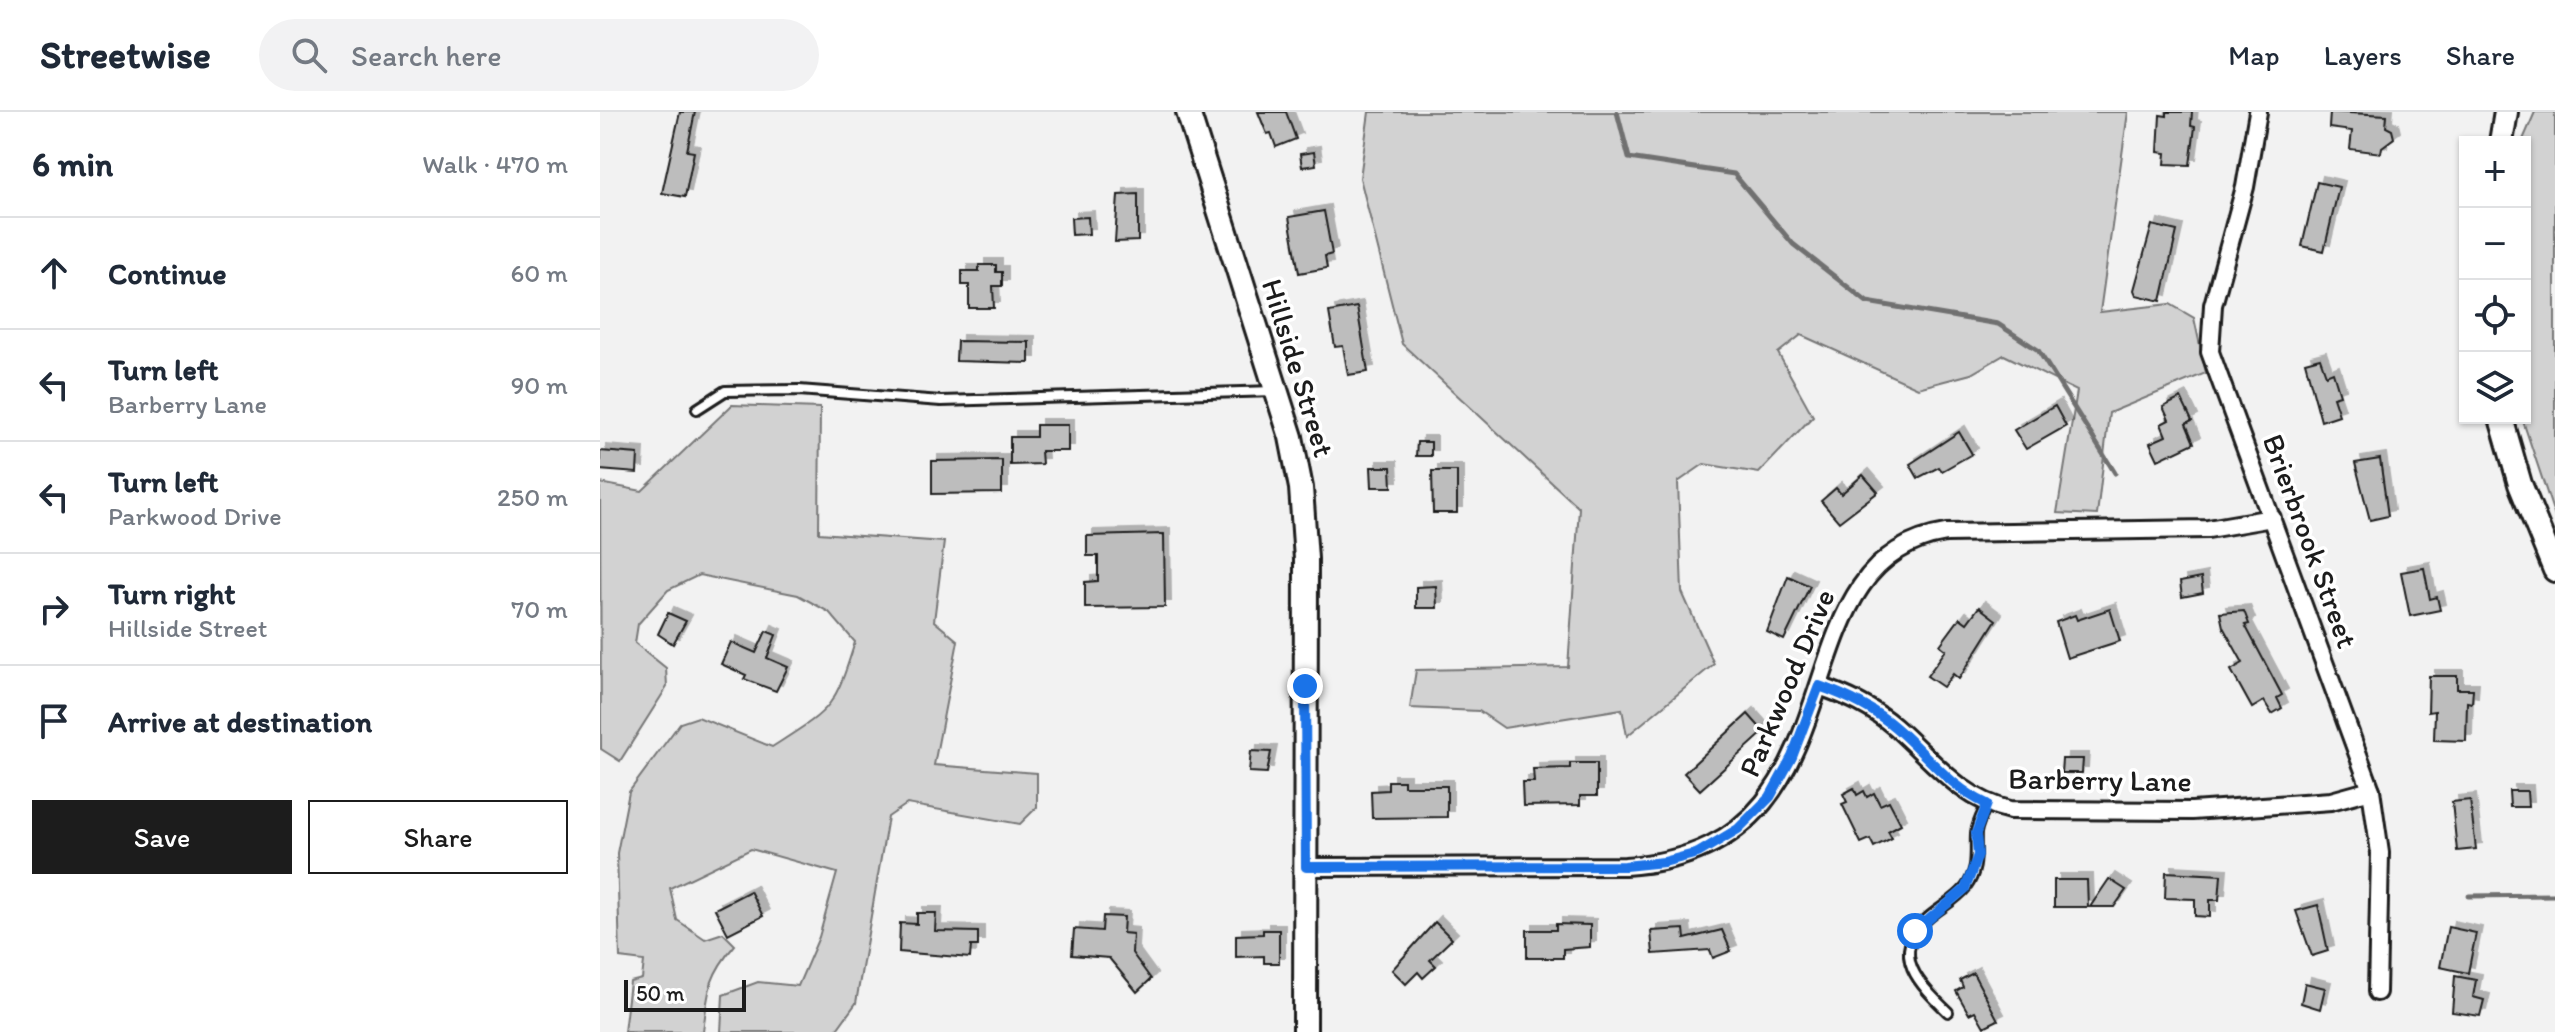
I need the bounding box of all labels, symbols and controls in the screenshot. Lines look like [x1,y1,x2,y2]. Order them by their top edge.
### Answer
search box [259,19,819,91]
text: Streetwise [40,32,211,78]
icon: search [287,33,331,77]
text: Search here [351,37,501,74]
text: Map [2228,38,2280,72]
text: Layers [2324,38,2402,72]
text: Share [2446,38,2515,72]
map controls [2459,136,2531,424]
button: + [2459,136,2531,208]
text: 6 min [32,144,113,185]
text: Walk · 470 m [422,148,568,180]
button: − [2459,208,2531,280]
icon: ahead [32,251,76,295]
text: Continue [108,255,227,292]
text: 60 m [511,257,568,289]
street label: Hillside Street [1254,274,1343,461]
button: locate [2459,280,2531,352]
text: Turn left [108,351,219,388]
button: layers [2459,352,2531,424]
icon: left [32,363,76,407]
text: 90 m [511,369,568,401]
text: Barberry Lane [108,388,267,420]
street label: Brierbrook Street [2255,429,2366,653]
text: Turn left [108,463,219,500]
icon: left [32,475,76,519]
text: 250 m [497,481,568,513]
text: Parkwood Drive [108,500,282,532]
text: Turn right [108,575,236,612]
street label: Parkwood Drive [1730,583,1843,782]
icon: right [32,587,76,631]
text: 70 m [511,593,568,625]
text: Hillside Street [108,612,268,644]
route end [1287,668,1323,704]
icon: arrive [32,699,76,743]
text: Arrive at destination [108,703,372,740]
street label: Barberry Lane [2008,759,2192,800]
button: Save [32,800,292,874]
button: Share [308,800,568,874]
route start [1897,913,1933,949]
scale bar [624,976,746,1012]
text: 50 m [636,980,685,1007]

